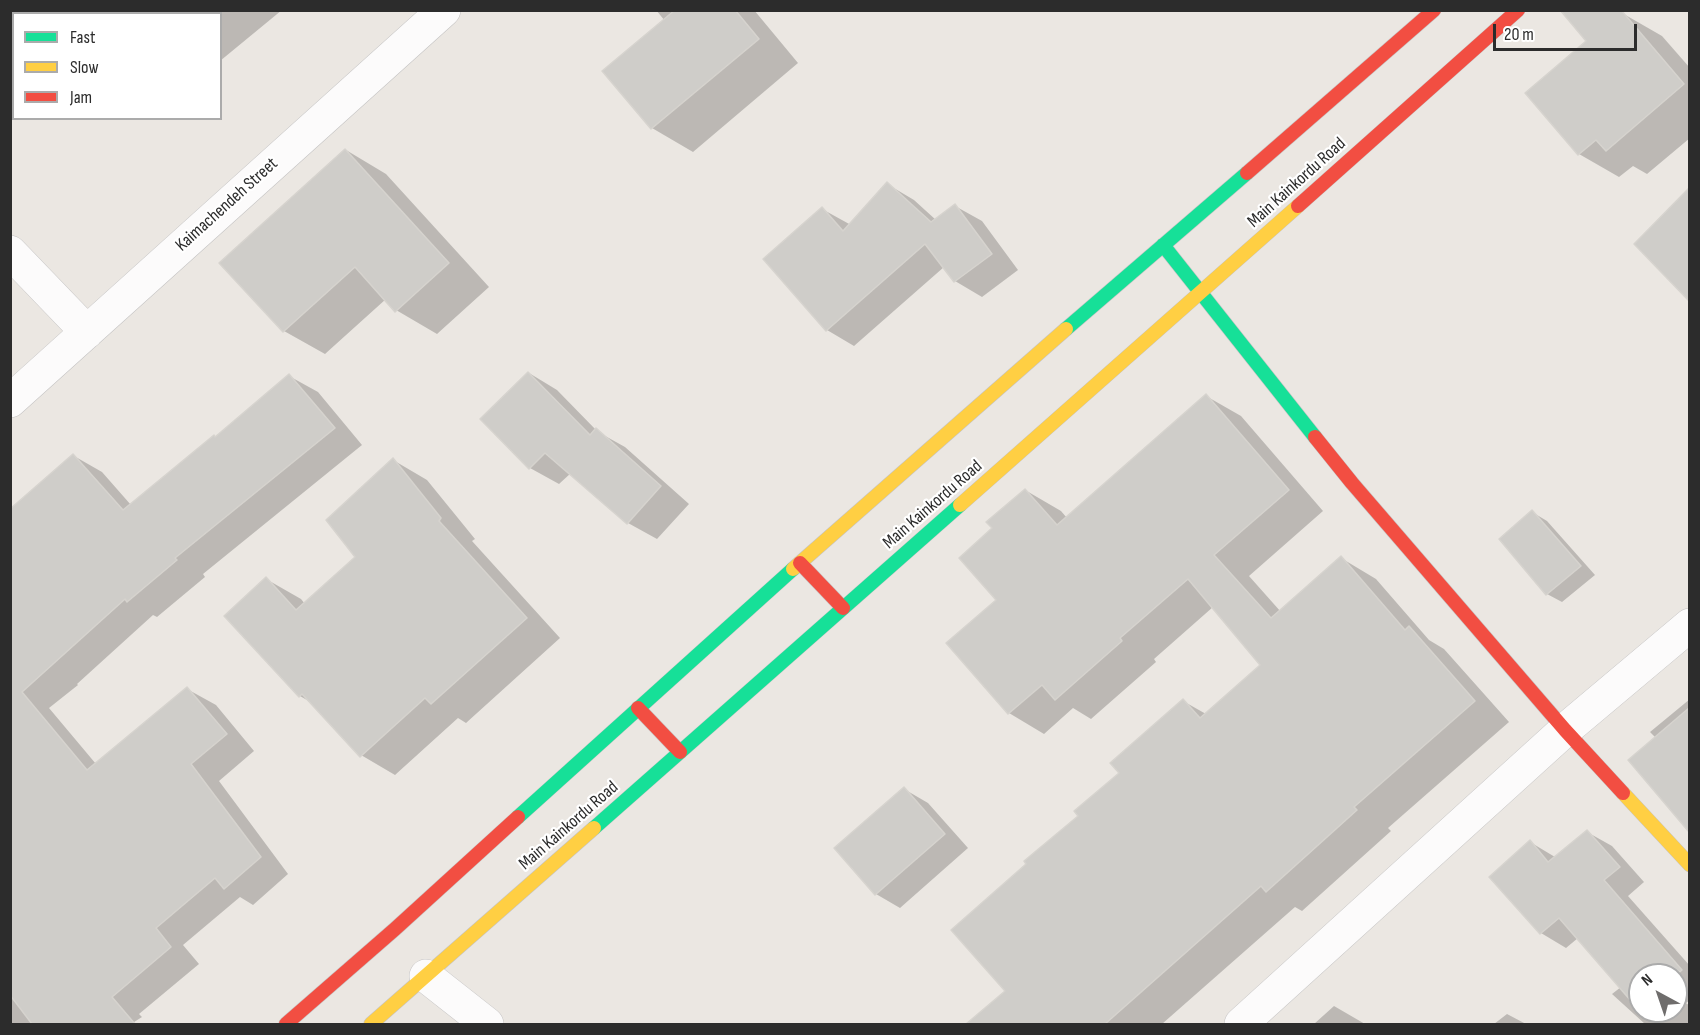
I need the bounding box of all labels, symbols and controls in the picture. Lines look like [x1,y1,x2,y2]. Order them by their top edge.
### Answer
legend [12,12,222,120]
scale bar [1496,12,1640,50]
text: 20 m [1504,24,1534,45]
text: Fast [70,27,95,48]
text: Slow [70,57,99,78]
text: Jam [70,87,92,108]
street label: Main Kainkordu Road [1244,133,1350,233]
street label: Kaimachendeh Street [171,153,283,257]
street label: Main Kainkordu Road [879,456,987,554]
street label: Main Kainkordu Road [515,777,623,875]
north arrow [1628,963,1688,1023]
text: N [1638,970,1657,990]

